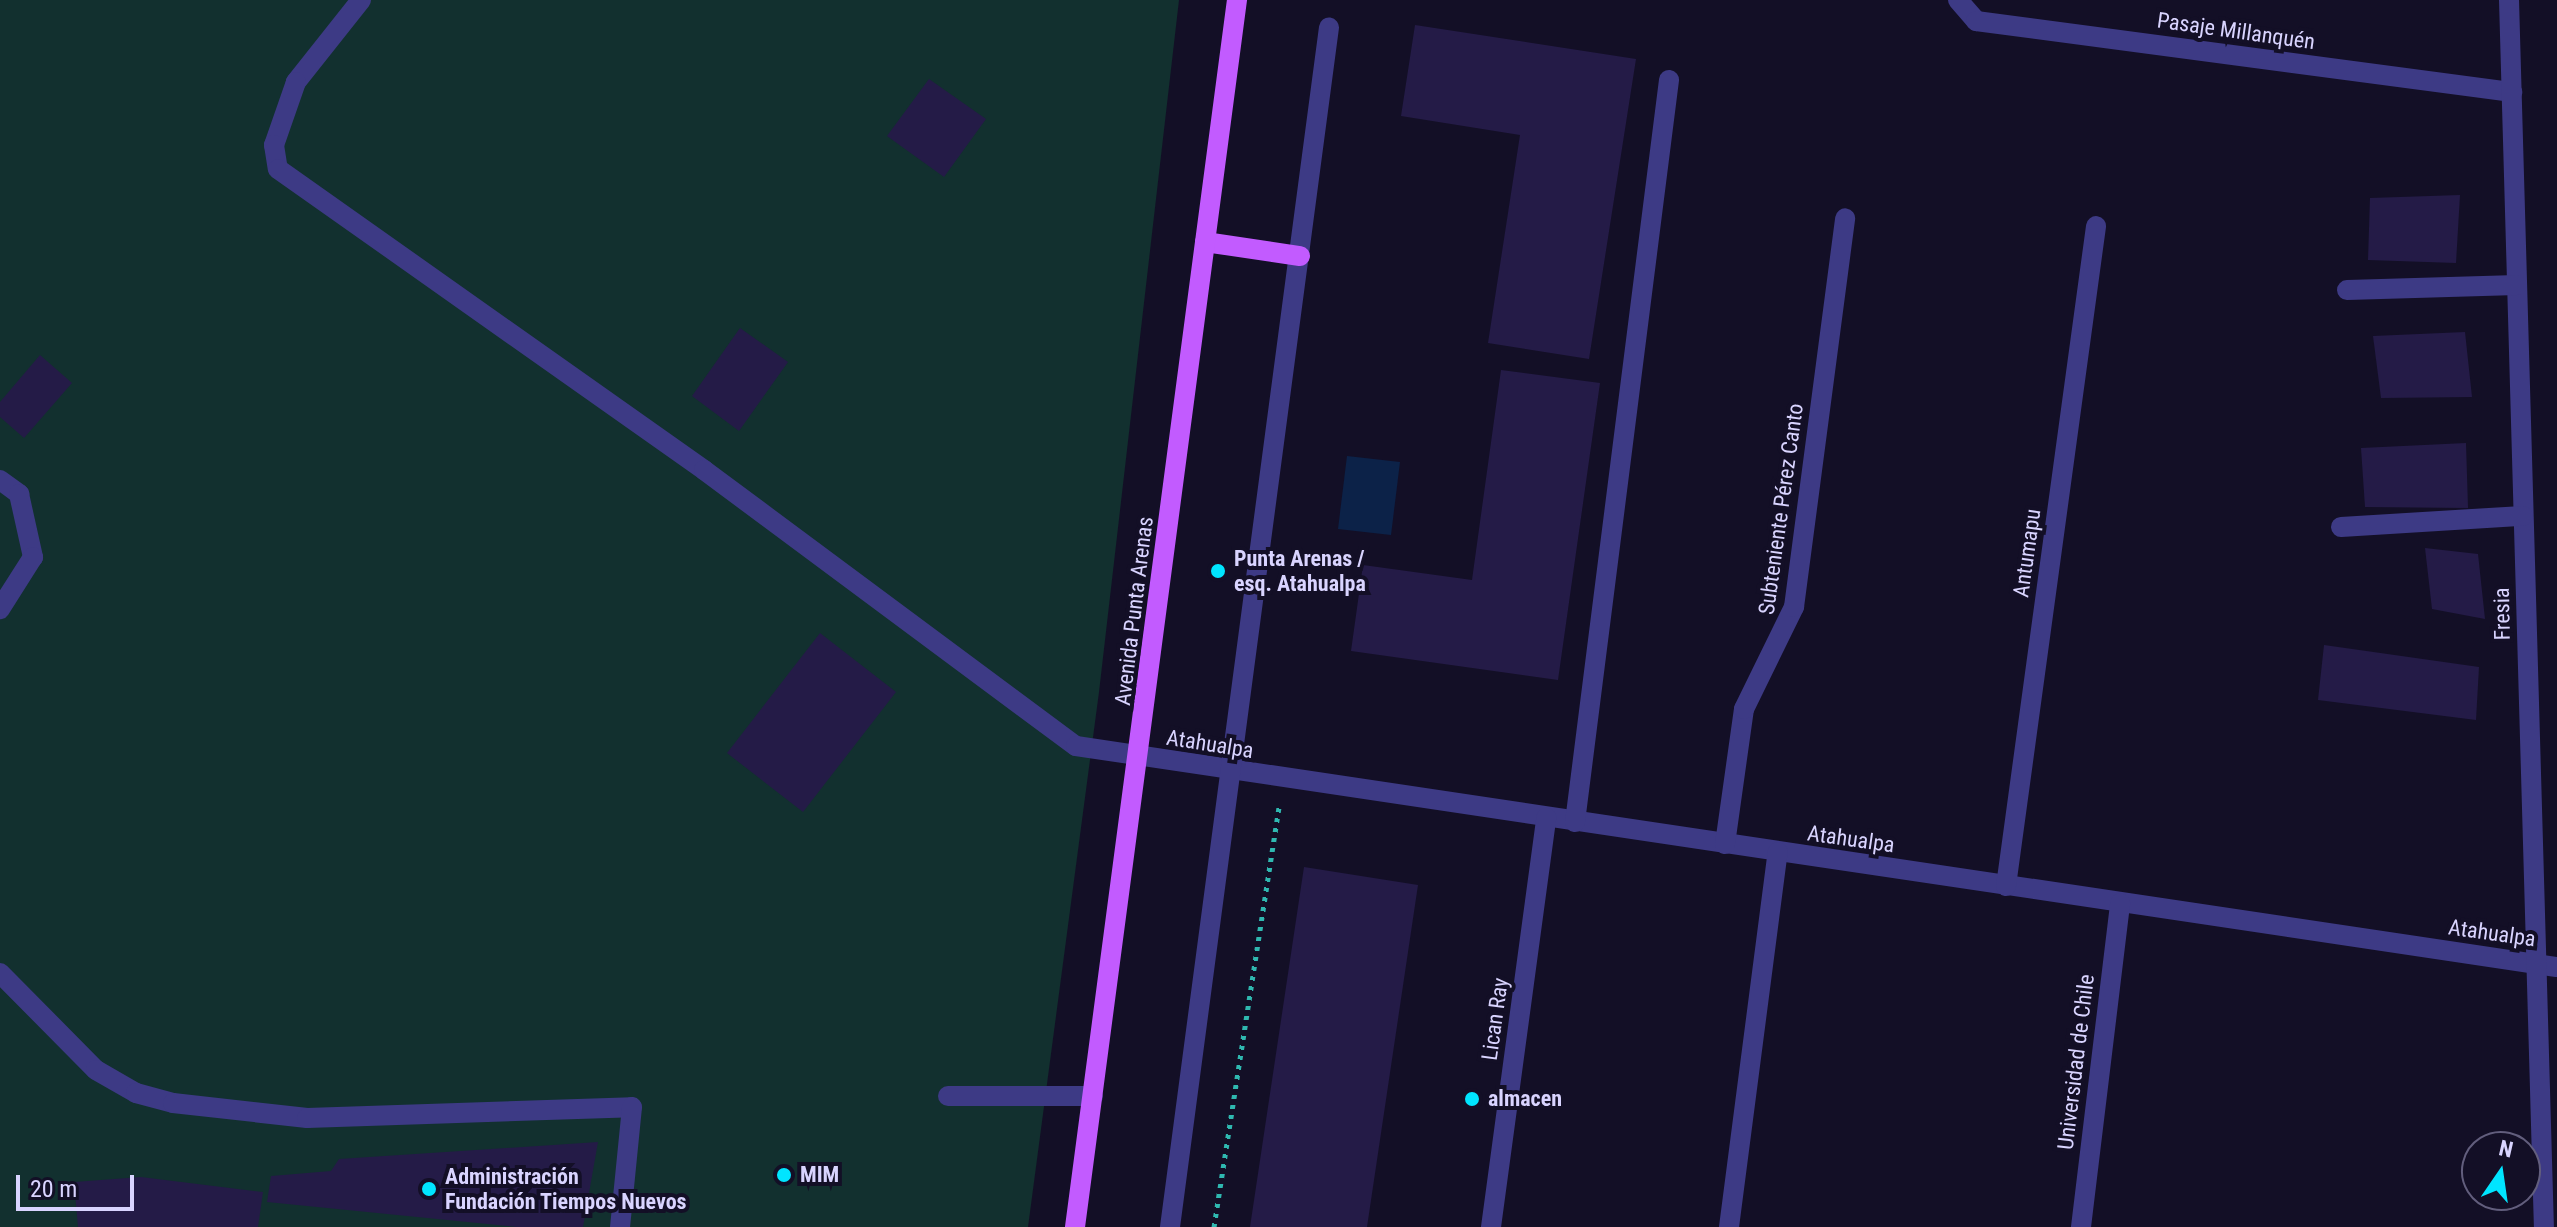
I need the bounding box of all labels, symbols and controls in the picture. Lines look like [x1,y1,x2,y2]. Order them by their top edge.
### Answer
street label: Pasaje Millanquén [2155,7,2317,55]
street label: Subteniente Pérez Canto [1753,402,1809,616]
street label: Antumapu [2008,507,2046,599]
street label: Avenida Punta Arenas [1109,515,1159,707]
place label: Punta Arenas / esq. Atahualpa [1234,545,1366,596]
marker: Punta Arenas / esq. Atahualpa [1209,562,1227,580]
street label: Fresia [2488,587,2516,641]
street label: Atahualpa [1165,724,1255,764]
street label: Atahualpa [1806,820,1896,858]
street label: Atahualpa [2447,914,2537,952]
street label: Universidad de Chile [2052,973,2100,1151]
street label: Lican Ray [1476,976,1514,1062]
place label: almacen [1488,1086,1562,1112]
marker: almacen [1463,1090,1481,1108]
north arrow [2461,1131,2541,1211]
text: N [2497,1135,2515,1163]
scale bar [20,1159,138,1209]
place label: MIM [800,1162,839,1188]
place label: Administración Fundación Tiempos Nuevos [445,1163,687,1214]
marker: MIM [775,1166,793,1184]
text: 20 m [30,1175,77,1203]
marker: Administración Fundación Tiempos Nuevos [420,1180,438,1198]

